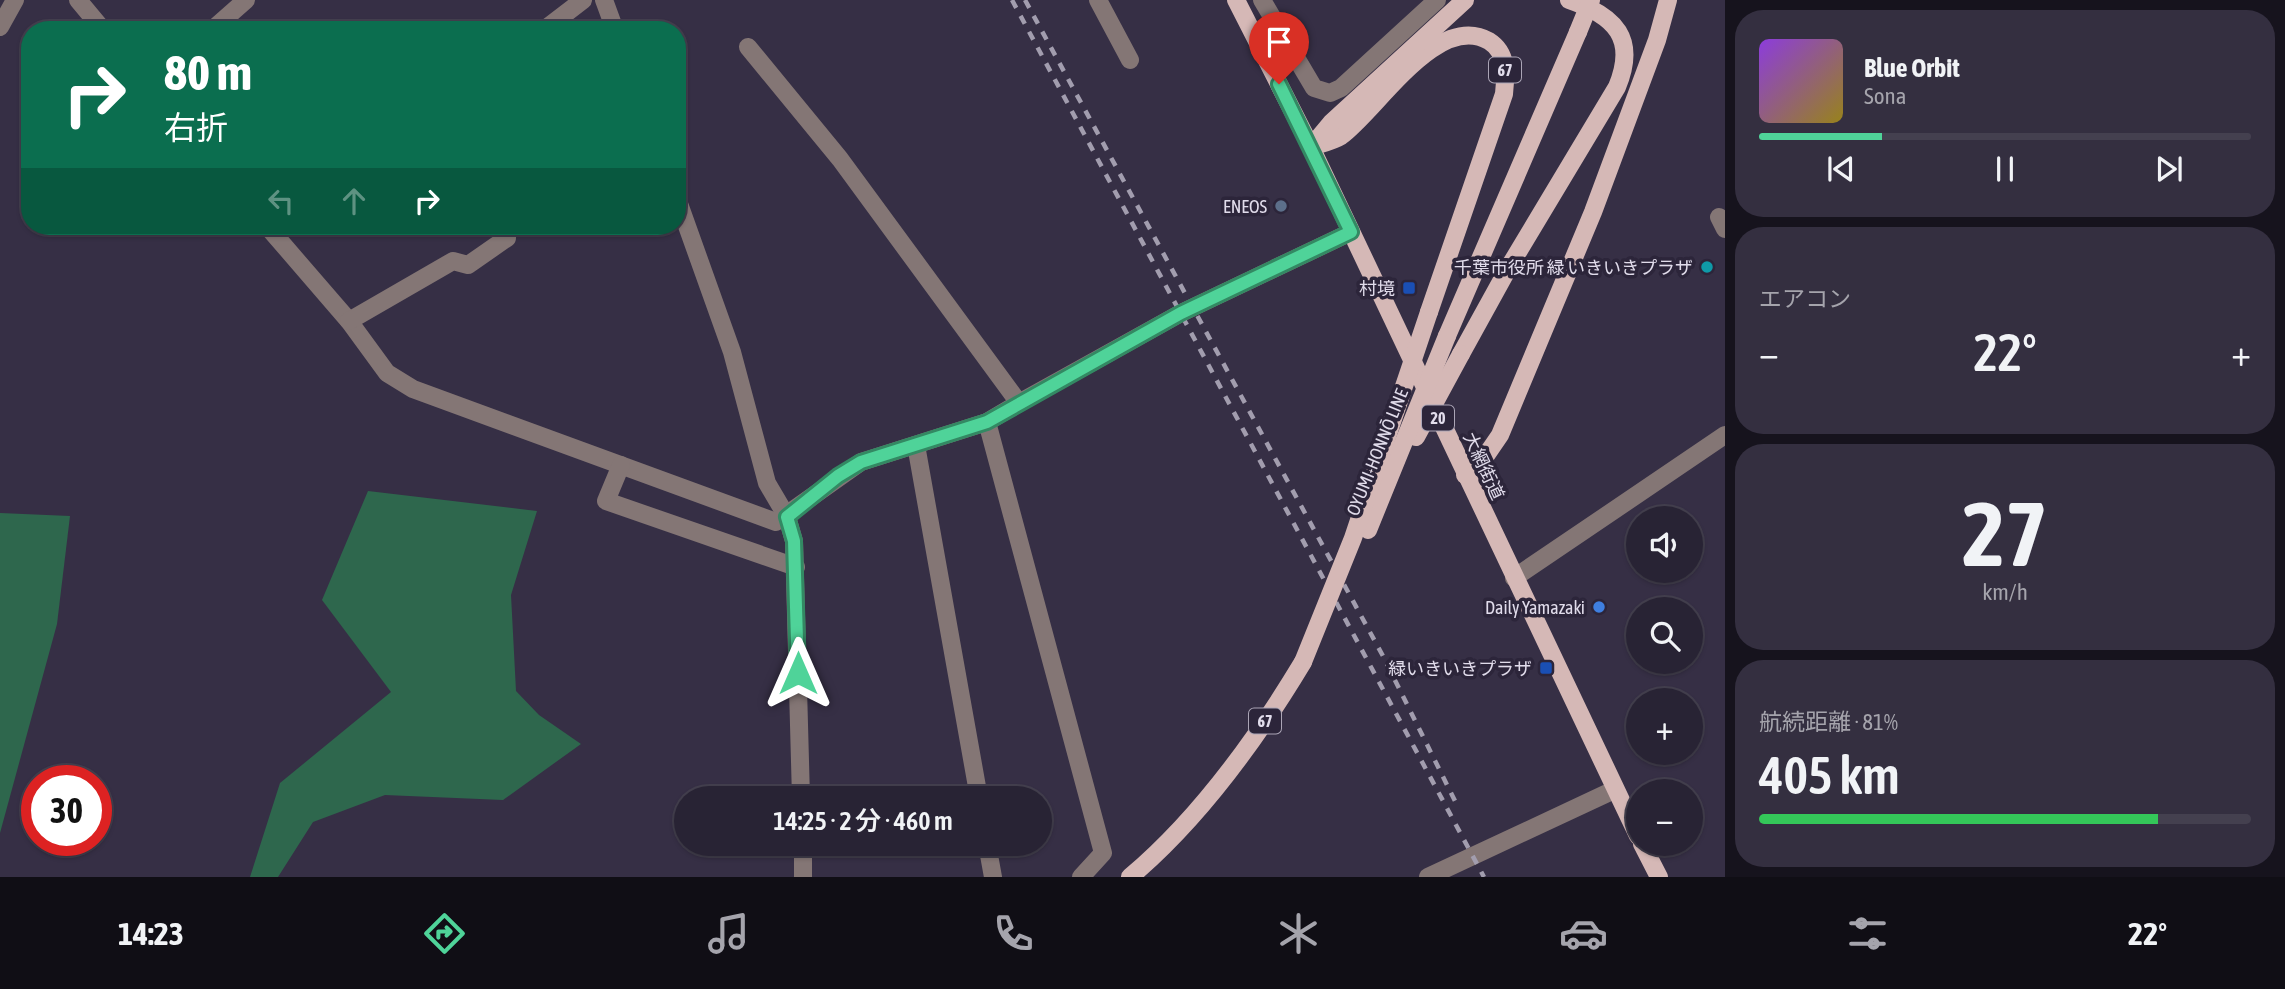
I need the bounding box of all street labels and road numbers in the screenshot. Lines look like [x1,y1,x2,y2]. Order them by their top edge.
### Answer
road number: 67 [1489,58,1521,82]
street label: OYUMI-HONNŌ LINE [1342,385,1412,518]
road number: 20 [1422,406,1454,430]
street label: 大網街道 [1459,429,1509,503]
road number: 67 [1249,708,1281,734]

